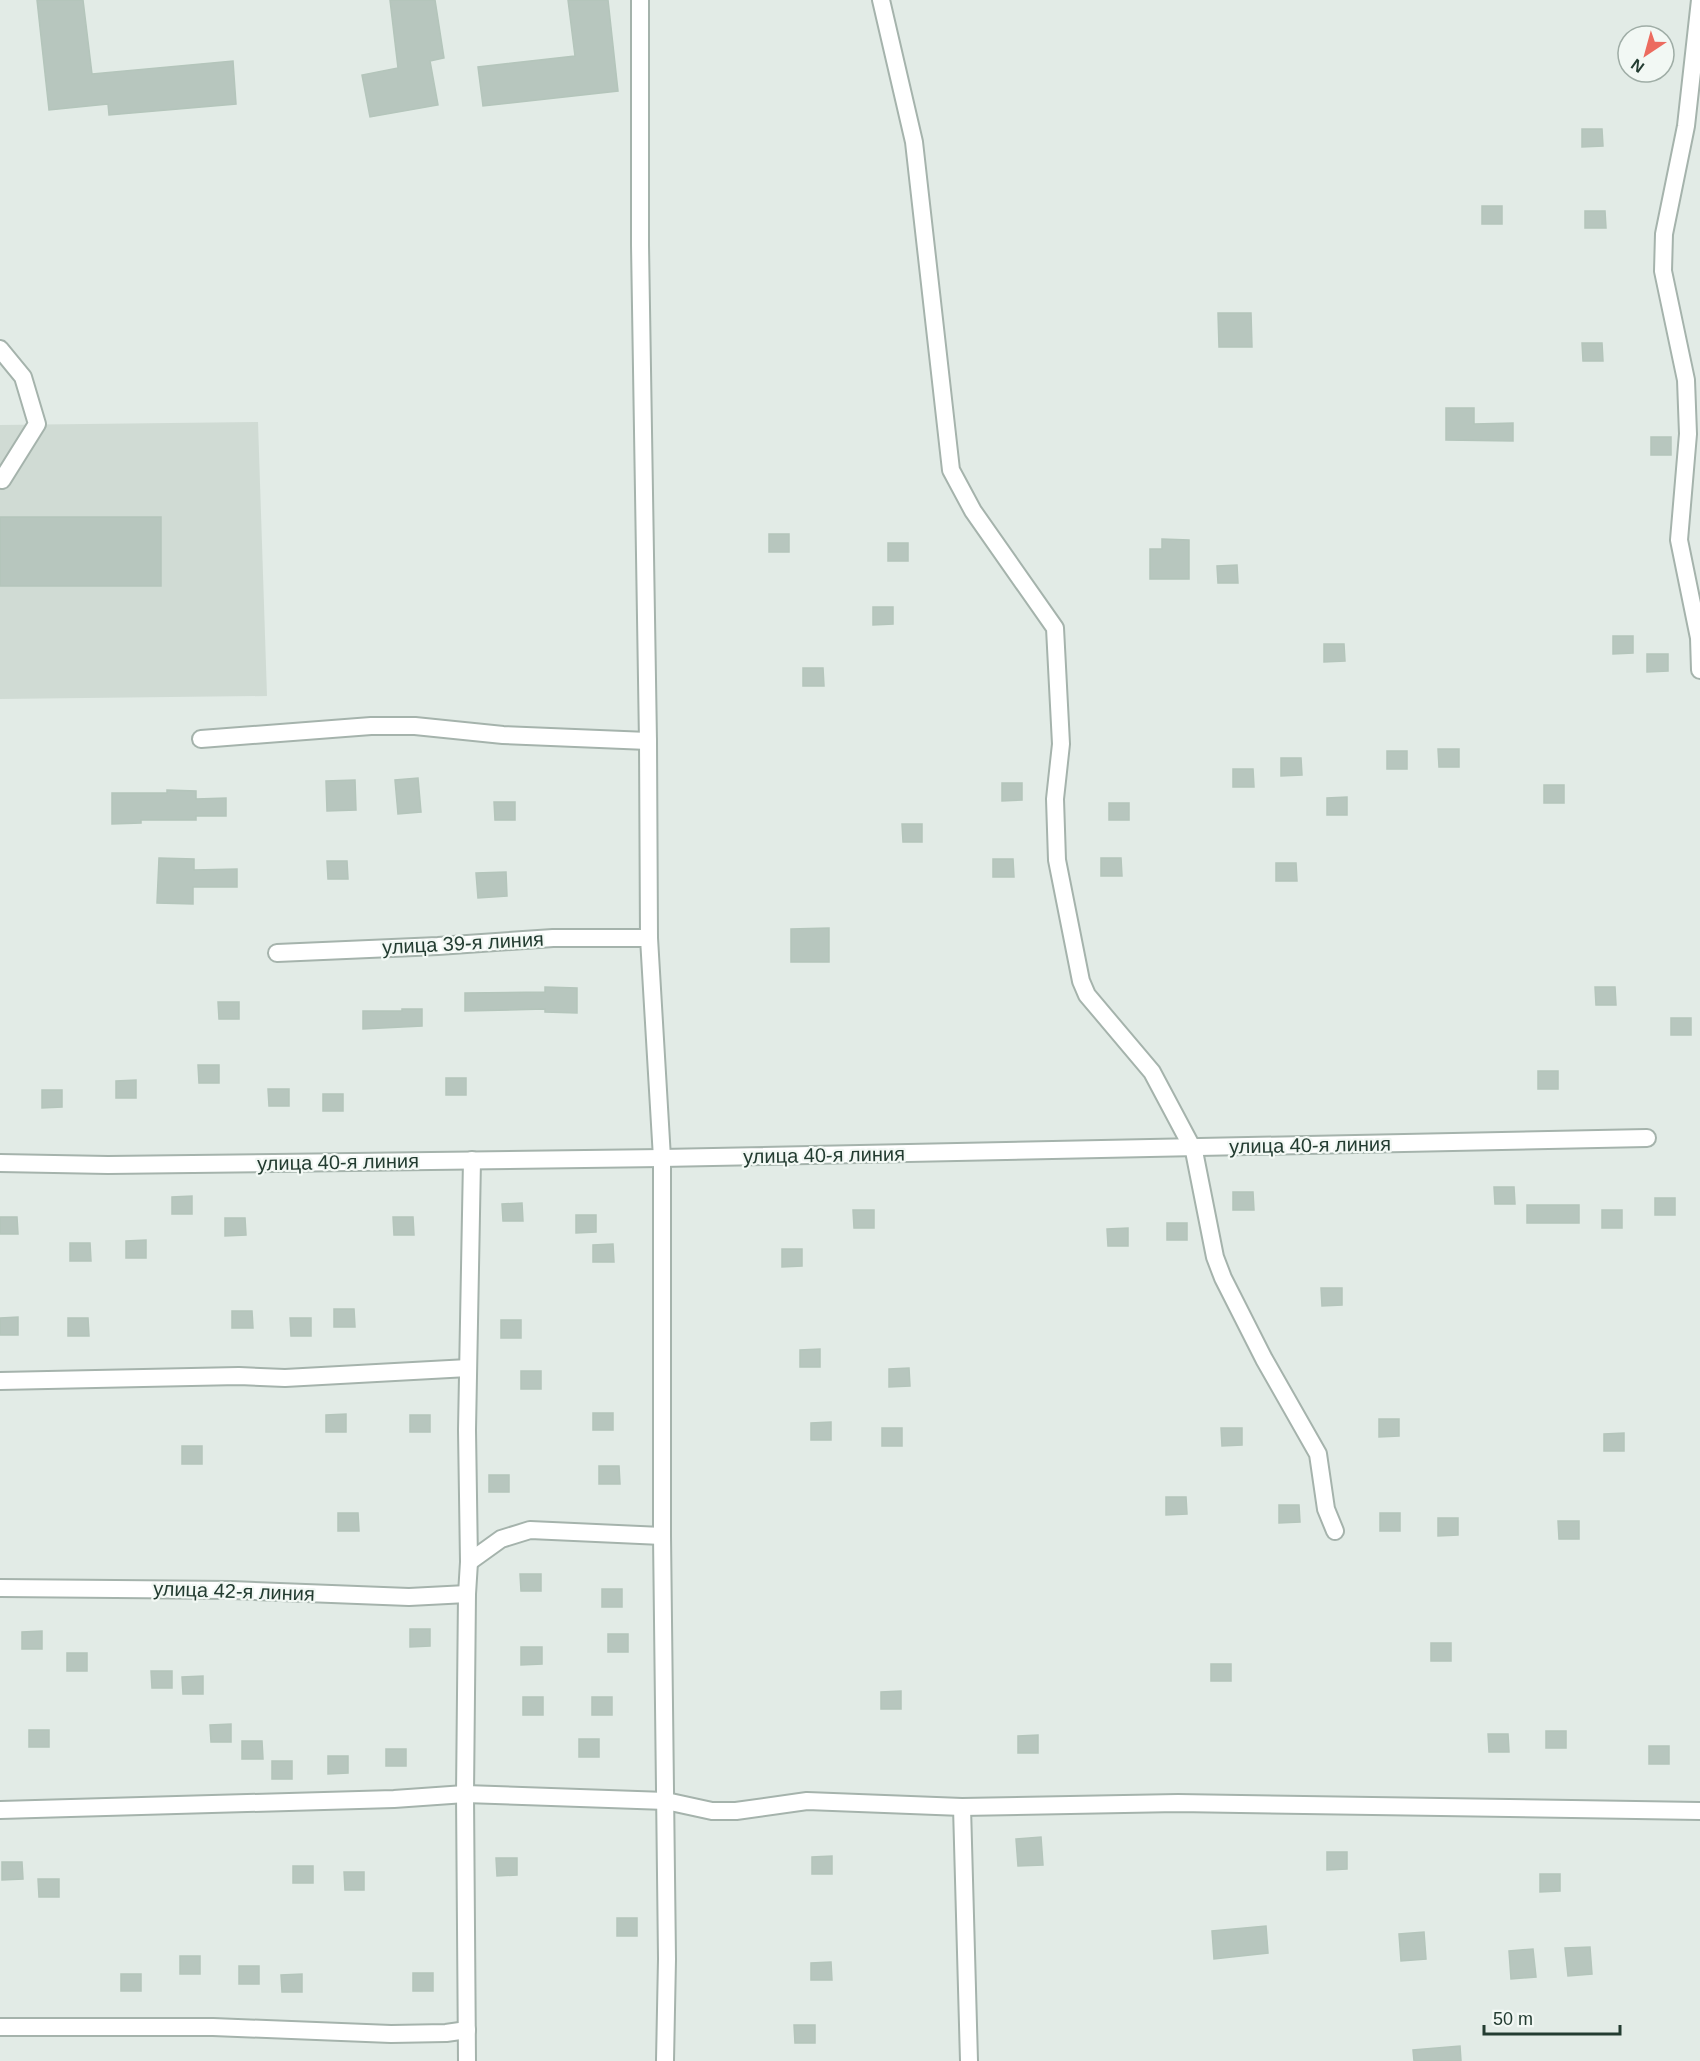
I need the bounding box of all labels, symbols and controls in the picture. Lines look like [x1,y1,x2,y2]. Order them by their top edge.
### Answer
north arrow [1616,24,1676,84]
text: N [1628,55,1647,76]
street label: улица 39-я линия [382,928,544,958]
street label: улица 40-я линия [1229,1133,1391,1157]
street label: улица 40-я линия [743,1143,905,1167]
street label: улица 40-я линия [257,1150,419,1174]
street label: улица 42-я линия [153,1577,315,1605]
scale bar [1484,1998,1620,2036]
text: 50 m [1493,2009,1533,2029]

